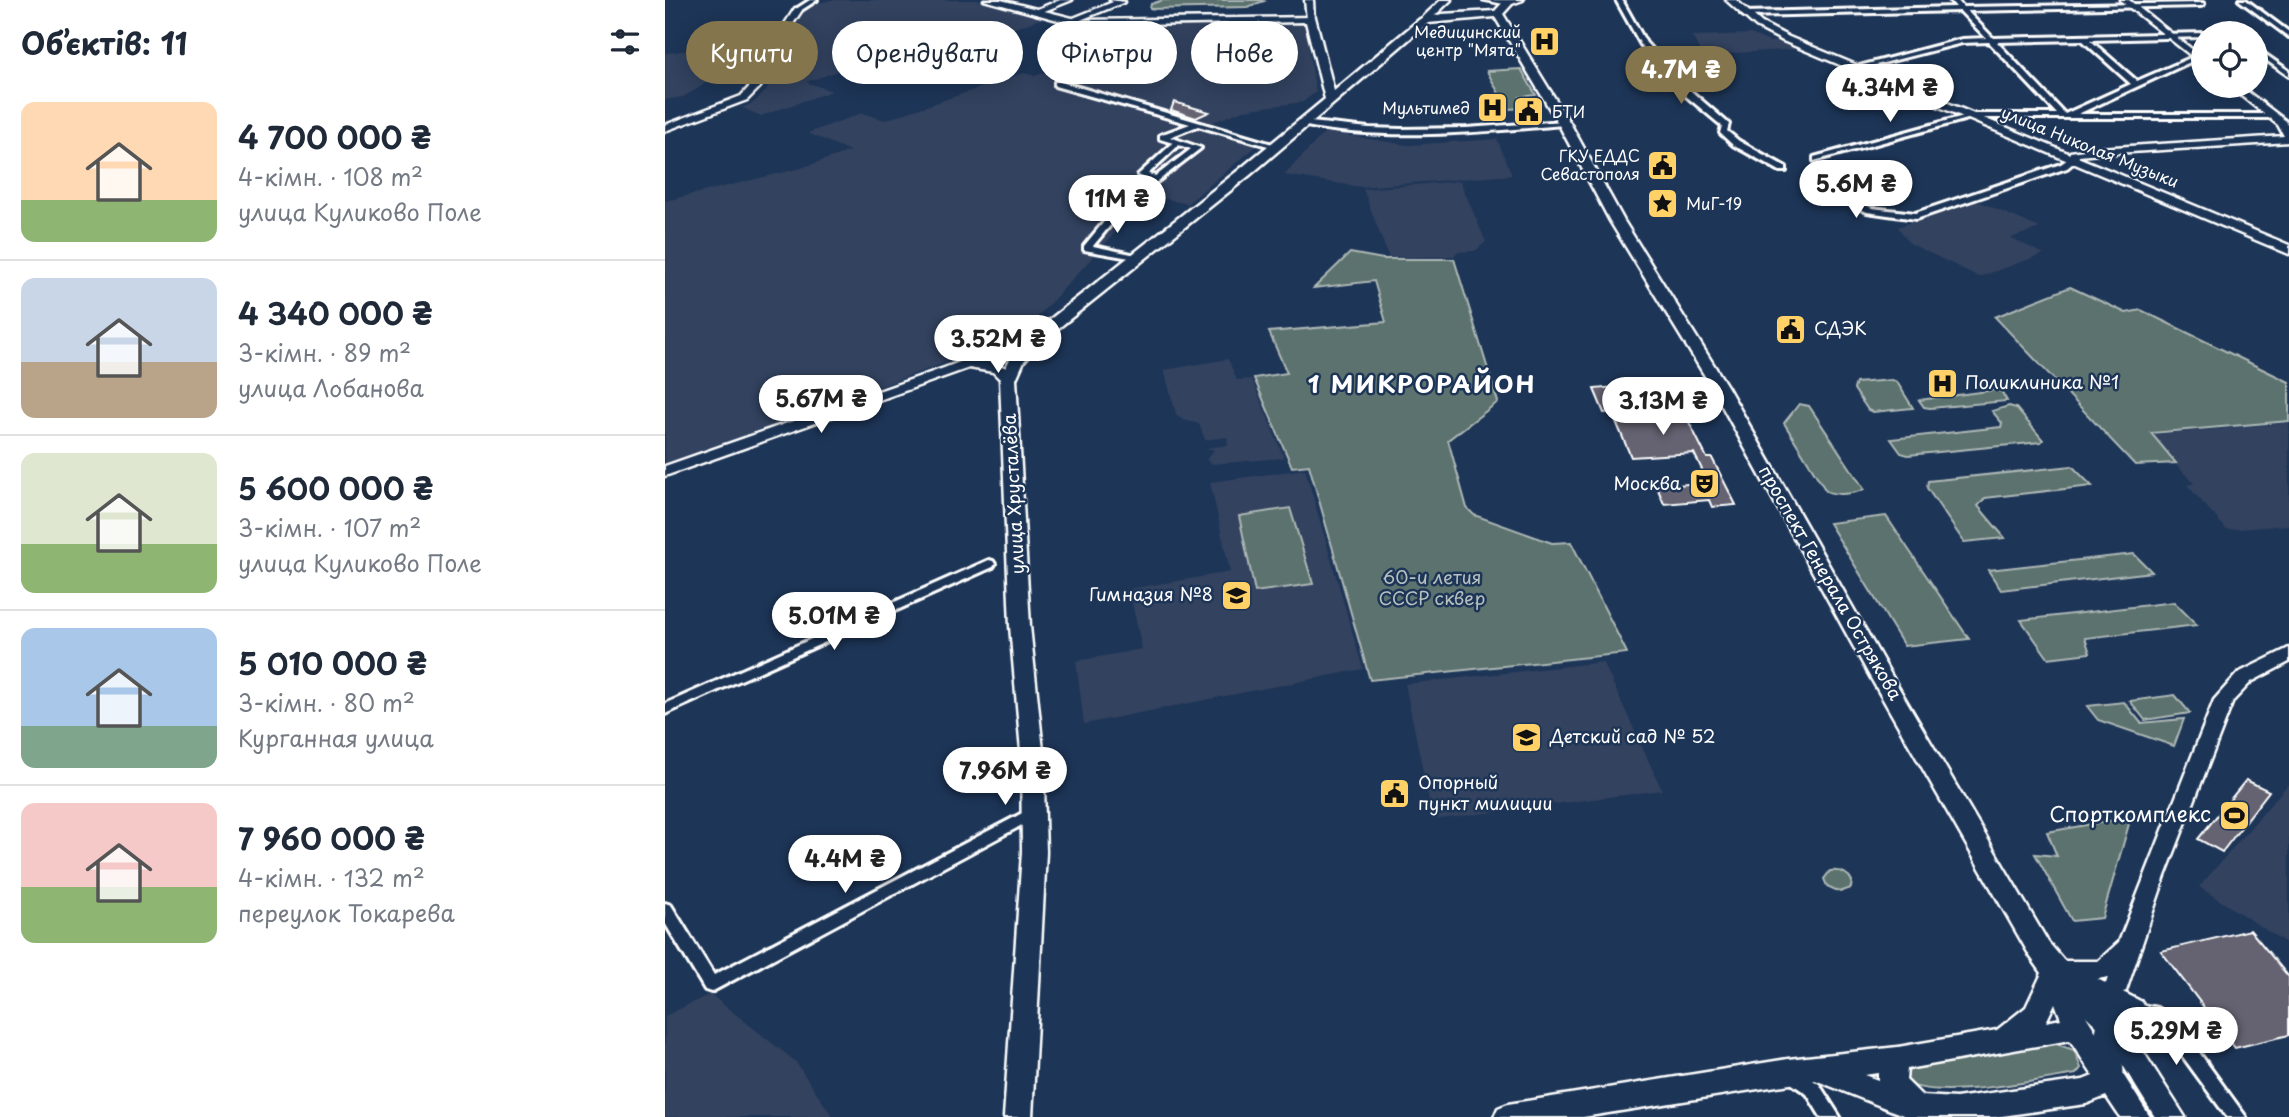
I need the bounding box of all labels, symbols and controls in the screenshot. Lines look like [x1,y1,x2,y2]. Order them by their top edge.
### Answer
place label: Медицинский центр "Мята" [1414,19,1521,61]
text: Об’єктів: 11 [21,20,188,65]
chip: Купити [686,21,818,84]
chip: Орендувати [832,21,1023,84]
chip: Фільтри [1037,21,1177,84]
chip: Нове [1191,21,1298,84]
map controls [2191,21,2268,98]
button: locate [2191,21,2268,98]
icon: filters [606,23,644,61]
hospital icon: Медицинский центр "Мята" [1527,24,1561,58]
pin: 4.7M ₴ [1624,46,1738,106]
text: 4.7M ₴ [1641,51,1721,86]
pin: 4.34M ₴ [1825,64,1955,124]
text: 4.34M ₴ [1842,69,1938,104]
hospital icon: Мультимед [1476,91,1510,125]
place label: Мультимед [1382,95,1470,119]
public building icon: БТИ [1512,95,1546,129]
place label: БТИ [1552,99,1585,123]
street label: улица Николая Музыки [1998,99,2183,193]
text: 4 700 000 ₴ [238,114,431,159]
icon: home [77,130,161,214]
place label: ГКУ ЕДДС Севастополя [1540,143,1640,185]
public building icon: ГКУ ЕДДС Севастополя [1646,148,1680,182]
text: 4-кімн. · 108 m² [238,159,423,194]
pin: 5.6M ₴ [1799,160,1913,220]
text: 5.6M ₴ [1815,165,1897,200]
pin: 11M ₴ [1068,176,1166,235]
text: 11M ₴ [1085,180,1149,215]
place icon: МиГ-19 [1646,187,1680,221]
place label: МиГ-19 [1686,191,1742,215]
text: улица Куликово Поле [238,194,482,229]
text: 4 340 000 ₴ [238,290,433,335]
icon: home [77,306,161,390]
public building icon: СДЭК [1774,312,1808,346]
place label: СДЭК [1814,314,1867,341]
pin: 3.52M ₴ [933,316,1063,375]
text: 3.52M ₴ [950,320,1046,355]
text: 3-кімн. · 89 m² [238,335,411,370]
district label: 1 МИКРОРАЙОН [1308,365,1536,401]
hospital icon: Поликлиника №1 [1925,366,1959,400]
place label: Поликлиника №1 [1965,368,2119,395]
text: улица Лобанова [238,370,424,405]
pin: 5.67M ₴ [756,376,886,435]
pin: 3.13M ₴ [1598,378,1728,437]
text: 5.67M ₴ [775,380,867,415]
text: 3.13M ₴ [1618,382,1708,417]
street label: улица Хрусталёва [995,412,1030,575]
street label: проспект Генерала Острякова [1753,460,1910,705]
text: 5 600 000 ₴ [238,465,433,510]
theatre icon: Москва [1687,467,1721,501]
place label: Москва [1614,469,1682,496]
icon: home [77,481,161,565]
text: 3-кімн. · 107 m² [238,510,421,545]
text: улица Куликово Поле [238,545,482,580]
park label: 60-и летия СССР сквер [1379,563,1485,611]
school or university icon: Гимназия №8 [1219,578,1253,612]
place label: Гимназия №8 [1089,580,1213,607]
pin: 5.01M ₴ [769,592,899,652]
text: 5.01M ₴ [788,597,880,632]
text: 5 010 000 ₴ [238,640,427,685]
icon: home [77,656,161,740]
text: 3-кімн. · 80 m² [238,685,415,720]
text: Курганная улица [238,720,434,755]
school or university icon: Детский сад № 52 [1510,720,1544,754]
place label: Детский сад № 52 [1549,722,1716,749]
pin: 7.96M ₴ [940,748,1070,807]
text: 7.96M ₴ [959,752,1051,787]
place label: Опорный пункт милиции [1418,768,1552,816]
public building icon: Опорный пункт милиции [1378,776,1412,810]
place label: Спорткомплекс [2049,797,2211,829]
sports icon: Спорткомплекс [2217,798,2251,832]
text: 7 960 000 ₴ [238,815,425,860]
icon: home [77,831,161,915]
pin: 4.4M ₴ [788,836,902,895]
text: 4.4M ₴ [804,840,886,875]
text: 4-кімн. · 132 m² [238,860,425,895]
text: переулок Токарева [238,895,455,930]
pin: 5.29M ₴ [2111,1007,2241,1067]
text: 5.29M ₴ [2130,1012,2222,1047]

